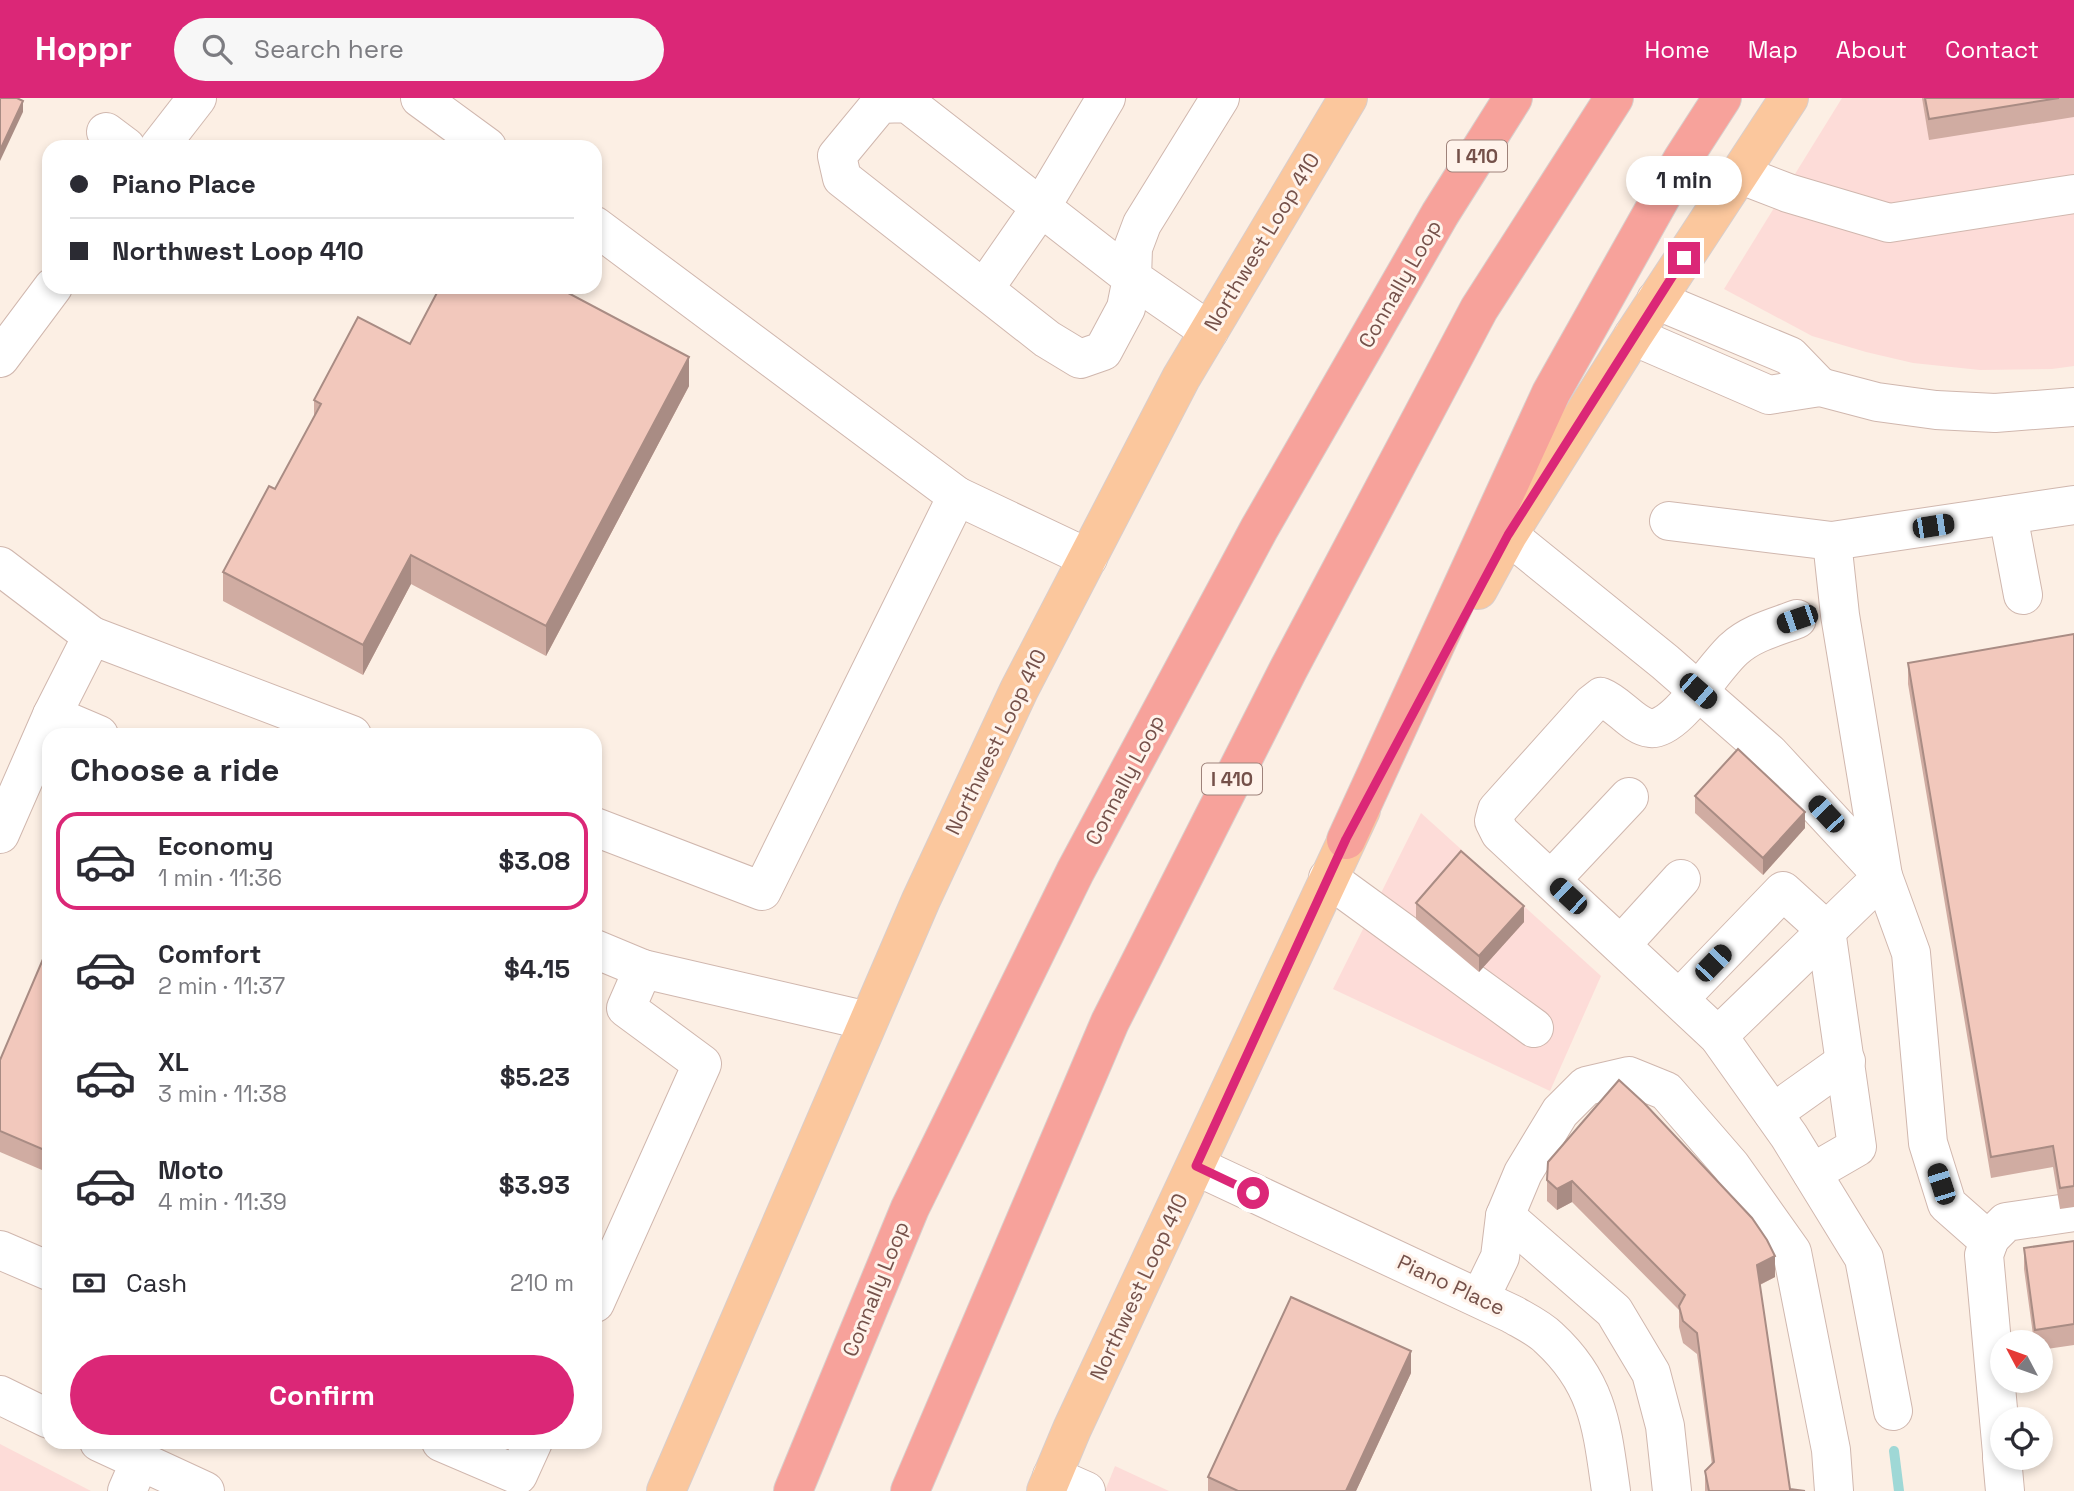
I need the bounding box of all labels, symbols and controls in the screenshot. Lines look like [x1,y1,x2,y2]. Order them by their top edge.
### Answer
search box [174,18,664,81]
text: Hoppr [35,28,132,70]
icon: search [198,30,236,68]
text: Search here [254,32,404,66]
text: Home [1644,34,1710,65]
text: Map [1748,34,1798,65]
text: About [1836,34,1907,65]
text: Contact [1945,34,2039,65]
road number: I 410 [1447,141,1507,172]
street label: Northwest Loop 410 [1198,148,1326,336]
callout: 1 min [1626,156,1742,206]
text: 1 min [1656,165,1712,195]
text: Piano Place [112,167,256,201]
street label: Connally Loop [1352,215,1447,353]
text: Northwest Loop 410 [112,234,364,268]
route end [1668,242,1700,274]
car [1911,512,1956,540]
car [1774,602,1821,636]
street label: Northwest Loop 410 [939,644,1052,839]
car [1676,669,1721,713]
street label: Connally Loop [1079,710,1170,850]
text: Choose a ride [70,750,280,790]
road number: I 410 [1202,764,1262,794]
car [1804,791,1849,837]
text: Economy [158,829,274,863]
icon: car [74,830,137,893]
text: $3.08 [499,844,570,878]
text: 1 min · 11:36 [158,863,282,893]
car [1546,874,1591,918]
text: Comfort [158,937,261,971]
icon: car [74,938,137,1001]
car [1691,941,1736,985]
text: $4.15 [504,952,570,986]
text: 2 min · 11:37 [158,971,285,1001]
text: XL [158,1045,189,1079]
icon: car [74,1046,137,1109]
text: $5.23 [500,1060,570,1094]
text: 3 min · 11:38 [158,1079,287,1109]
text: Moto [158,1153,224,1187]
icon: car [74,1154,137,1217]
car [1925,1161,1958,1207]
text: $3.93 [499,1168,570,1202]
route start [1237,1177,1269,1209]
text: 4 min · 11:39 [158,1187,287,1217]
street label: Northwest Loop 410 [1083,1189,1194,1385]
street label: Connally Loop [836,1217,915,1360]
street label: Piano Place [1393,1248,1509,1321]
icon: cash [70,1264,108,1302]
text: Cash [126,1266,187,1300]
text: 210 m [510,1268,574,1298]
north arrow [1990,1330,2053,1393]
map controls [1990,1330,2053,1470]
button: Confirm [70,1355,574,1435]
button: locate [1990,1407,2053,1470]

